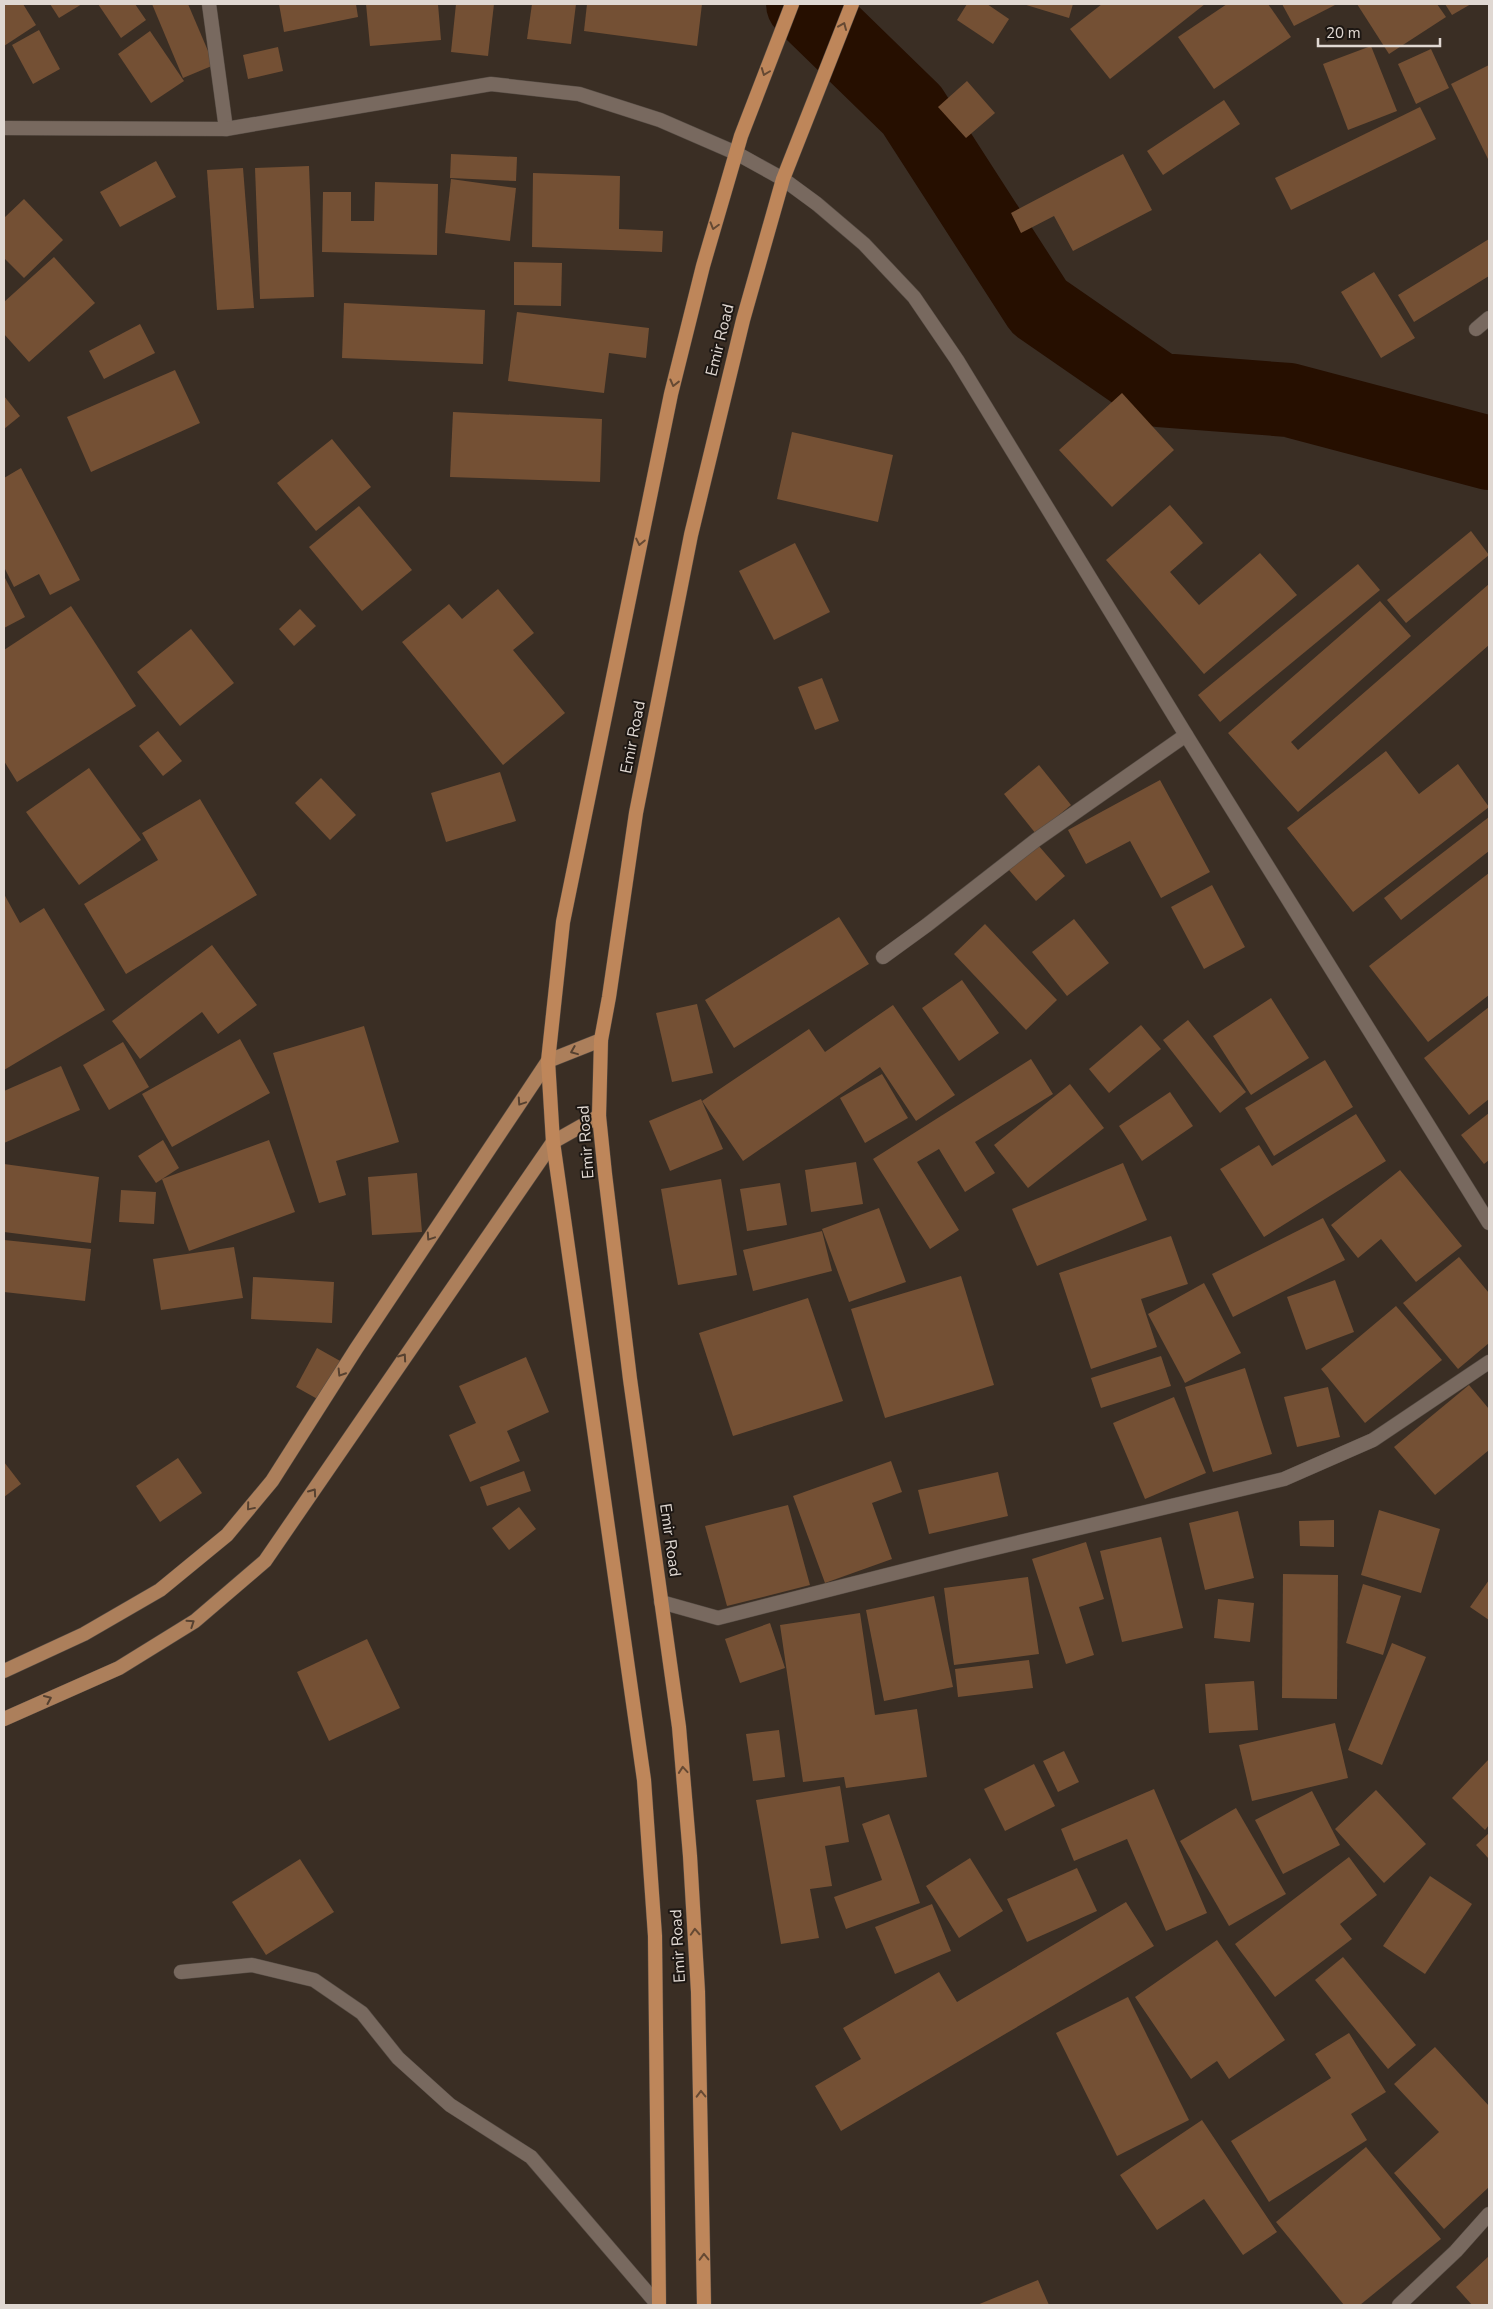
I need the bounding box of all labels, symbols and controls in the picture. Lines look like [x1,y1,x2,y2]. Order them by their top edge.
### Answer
scale bar [1318,15,1440,47]
one-way arrow [837,23,847,31]
text: 20 m [1326,23,1361,43]
one-way arrow [761,67,771,76]
one-way arrow [710,222,720,230]
street label: Emir Road [700,302,740,378]
one-way arrow [669,379,680,388]
one-way arrow [636,538,646,547]
street label: Emir Road [615,699,651,775]
one-way arrow [570,1045,579,1055]
one-way arrow [518,1096,527,1106]
street label: Emir Road [572,1104,600,1180]
one-way arrow [427,1232,437,1241]
one-way arrow [397,1354,406,1363]
one-way arrow [337,1367,347,1376]
one-way arrow [307,1489,316,1498]
one-way arrow [247,1502,256,1511]
street label: Emir Road [654,1502,686,1578]
one-way arrow [186,1620,195,1629]
one-way arrow [43,1695,52,1706]
one-way arrow [677,1765,688,1773]
street label: Emir Road [665,1909,691,1983]
one-way arrow [689,1927,700,1935]
one-way arrow [695,2090,706,2098]
one-way arrow [698,2252,709,2260]

